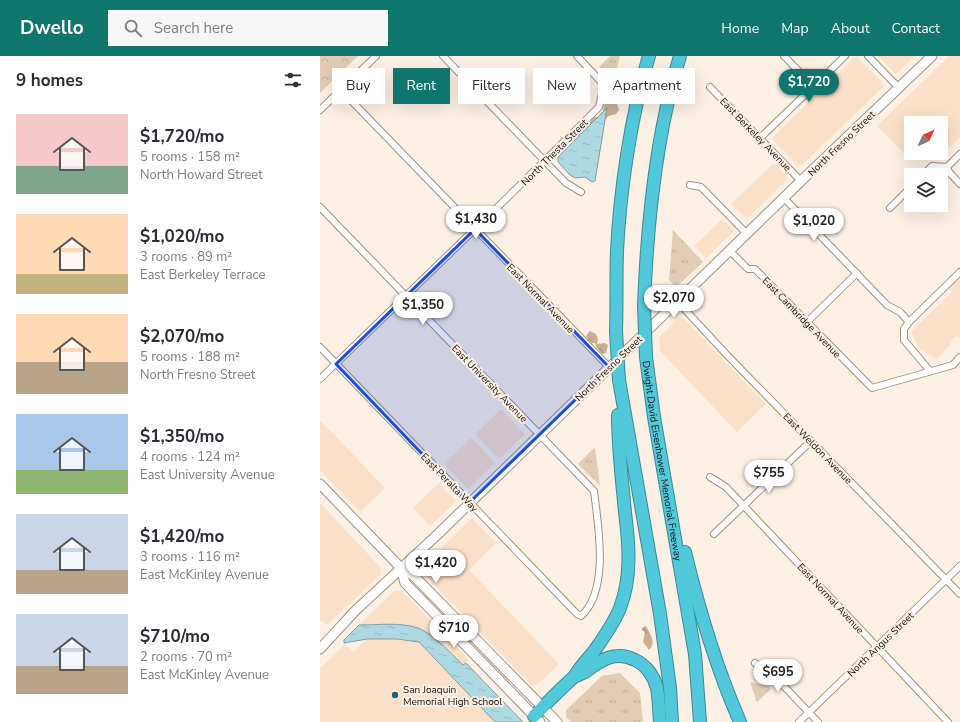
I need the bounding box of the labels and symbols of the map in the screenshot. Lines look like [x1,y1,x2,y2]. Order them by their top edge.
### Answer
pin: $1,720 [776,69,842,103]
street label: East Berkeley Avenue [716,95,794,175]
street label: North Fresno Street [805,108,879,180]
street label: North Thesta Street [518,116,591,189]
north arrow [904,116,948,160]
pin: $1,430 [443,206,509,240]
pin: $1,020 [781,208,847,242]
street label: East Normal Avenue [503,261,577,337]
street label: East Cambridge Avenue [759,274,844,361]
pin: $2,070 [641,285,707,319]
pin: $1,350 [390,292,456,326]
street label: North Fresno Street [572,333,646,405]
street label: East University Avenue [448,342,530,426]
street label: Dwight David Eisenhower Memorial Freeway [639,360,685,563]
street label: East Weldon Avenue [780,410,855,487]
street label: East Peralta Way [417,450,482,516]
pin: $755 [745,460,793,494]
pin: $1,420 [403,550,469,584]
street label: East Normal Avenue [794,560,867,637]
street label: North Angus Street [844,609,917,680]
pin: $710 [430,615,478,649]
pin: $695 [754,659,802,693]
place label: San Joaquin Memorial High School [403,683,502,709]
marker: San Joaquin Memorial High School [390,690,400,700]

